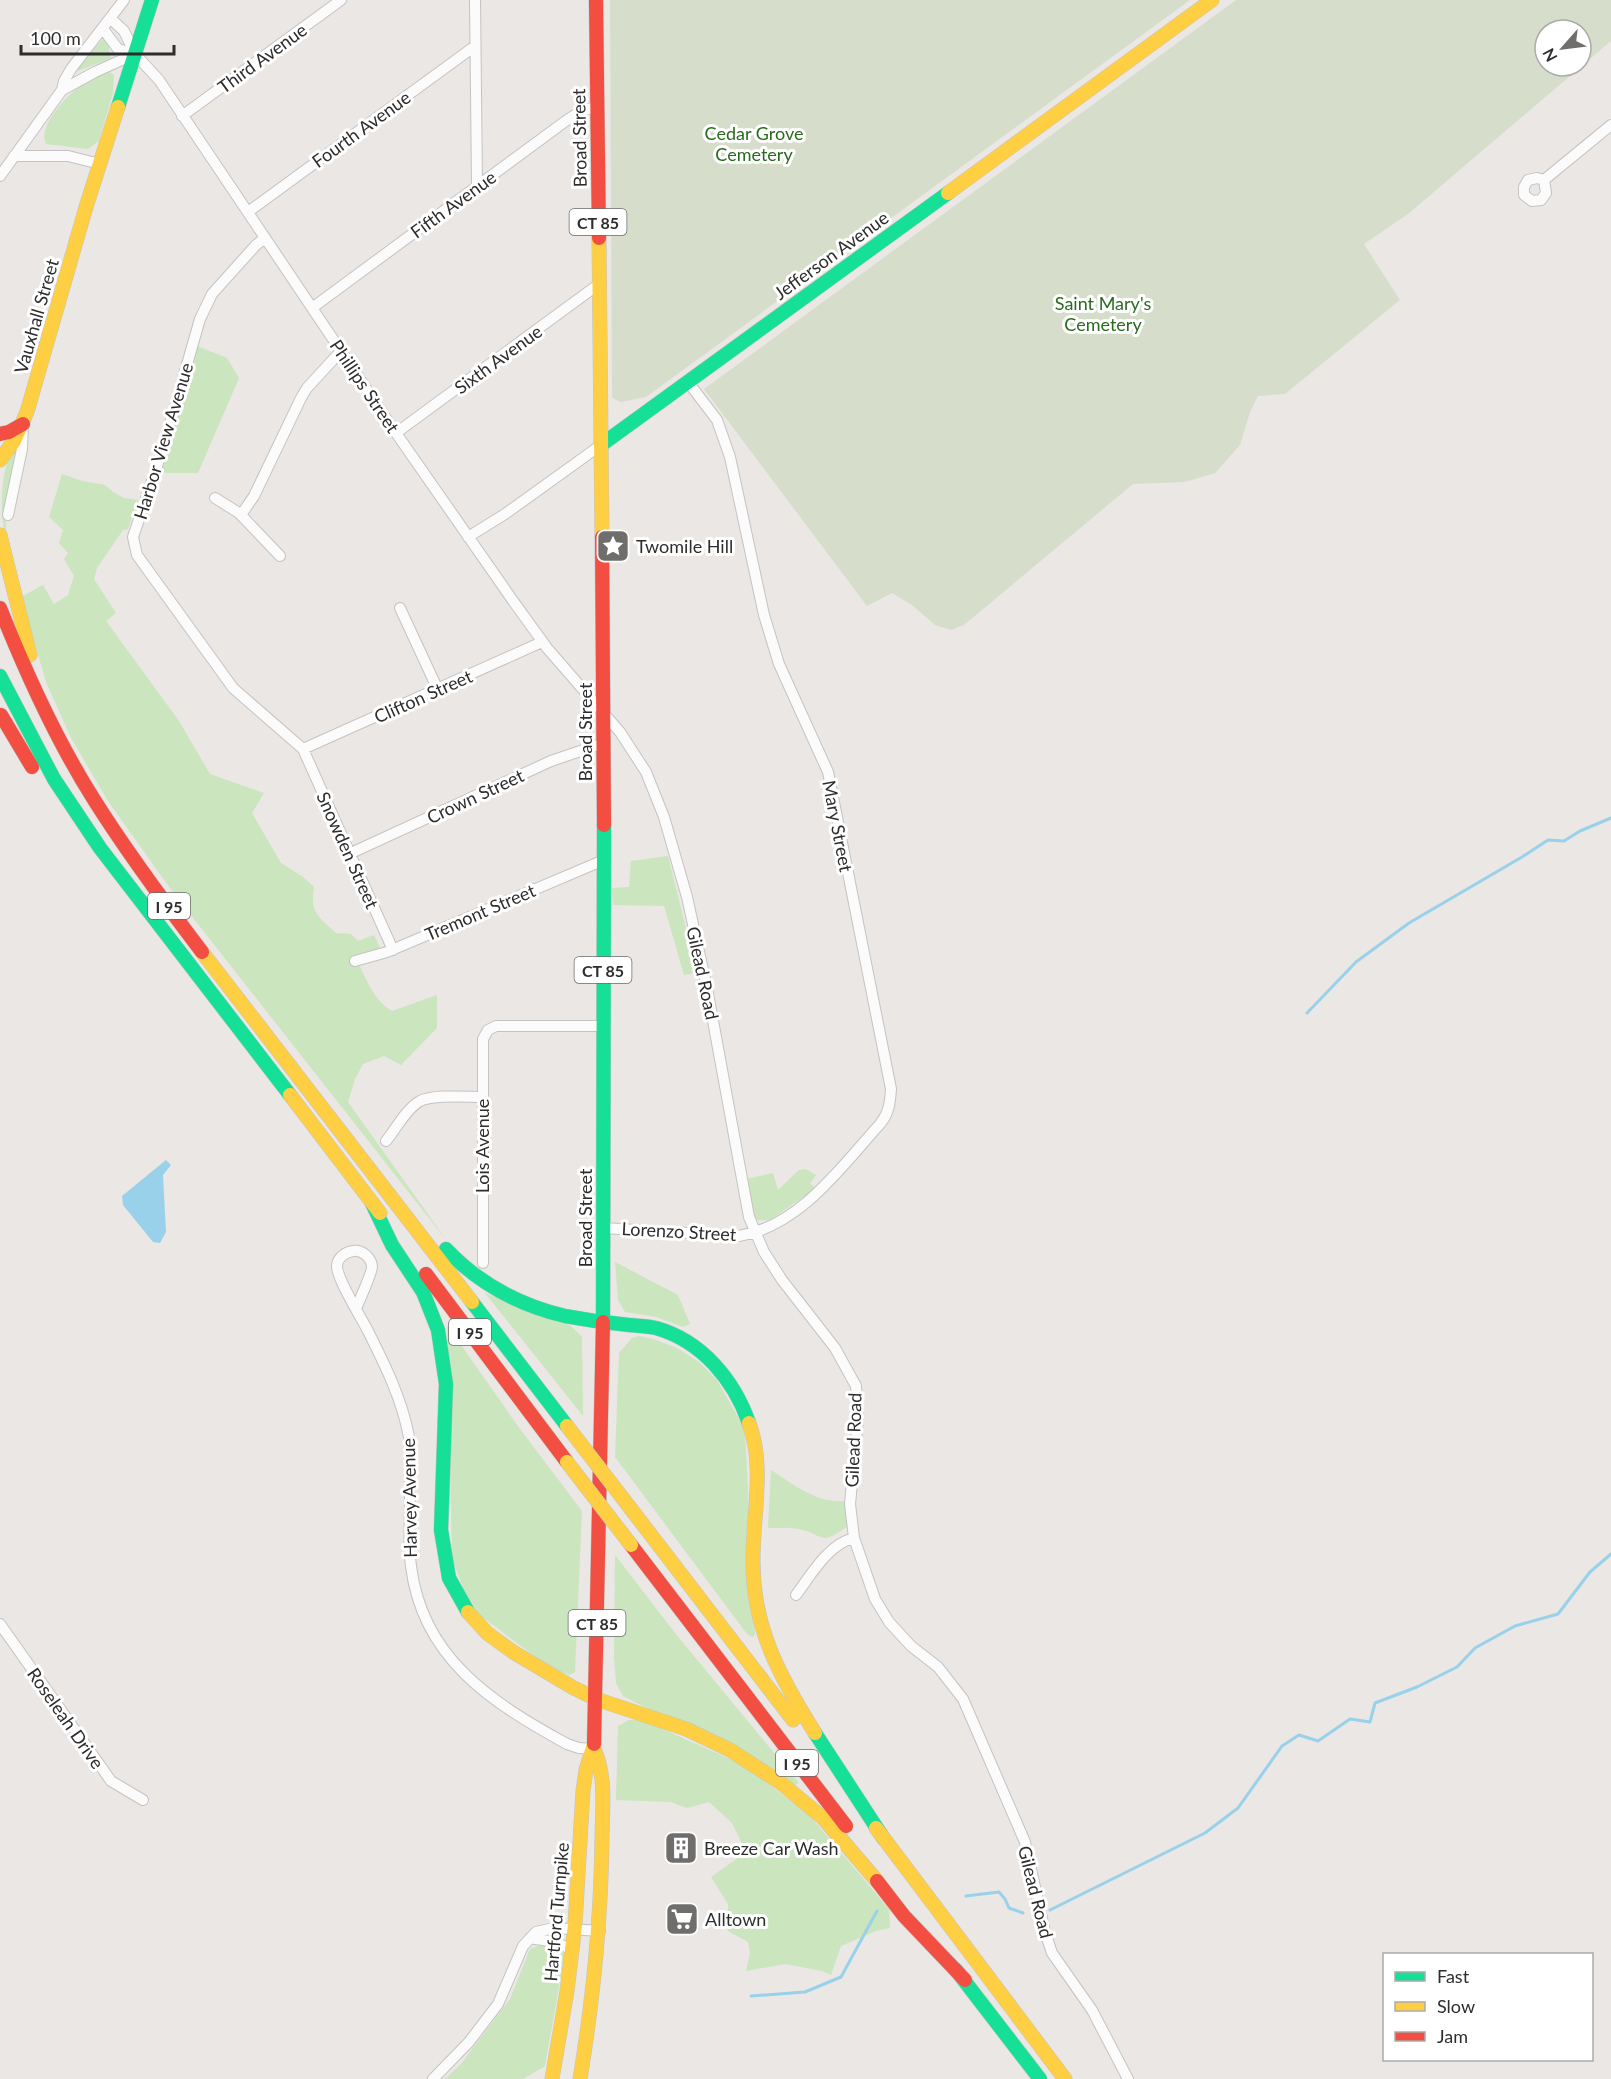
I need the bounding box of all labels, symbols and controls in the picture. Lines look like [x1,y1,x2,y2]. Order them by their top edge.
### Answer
scale bar [21,18,174,56]
street label: Third Avenue [213,18,311,98]
north arrow [1533,18,1593,78]
text: 100 m [30,27,81,49]
text: N [1538,45,1561,65]
street label: Fourth Avenue [307,86,415,172]
street label: Broad Street [567,88,591,188]
park label: Cedar Grove Cemetery [705,122,803,165]
street label: Fifth Avenue [406,166,500,242]
street label: Jefferson Avenue [770,206,892,304]
road number: CT 85 [570,209,626,235]
street label: Vauxhall Street [9,256,63,376]
park label: Saint Mary's Cemetery [1055,292,1151,335]
street label: Sixth Avenue [450,320,546,398]
street label: Phillips Street [326,335,405,437]
street label: Harbor View Avenue [129,360,197,522]
place icon: Twomile Hill [595,528,631,564]
place label: Twomile Hill [636,535,733,557]
street label: Clifton Street [371,664,476,727]
street label: Broad Street [574,682,596,781]
street label: Crown Street [423,764,527,828]
street label: Mary Street [818,778,858,874]
street label: Snowden Street [312,788,384,912]
street label: Tremont Street [422,879,539,945]
road number: I 95 [148,893,190,919]
street label: Gilead Road [682,924,724,1022]
road number: CT 85 [574,957,632,983]
street label: Lois Avenue [471,1099,493,1193]
street label: Broad Street [574,1168,596,1267]
street label: Lorenzo Street [621,1217,737,1245]
road number: I 95 [449,1319,491,1345]
street label: Gilead Road [840,1392,866,1488]
street label: Harvey Avenue [397,1438,421,1558]
road number: CT 85 [568,1610,626,1636]
street label: Roseleah Drive [23,1663,109,1773]
road number: I 95 [776,1750,818,1776]
building icon: Breeze Car Wash [663,1830,699,1866]
place label: Breeze Car Wash [704,1837,839,1859]
street label: Hartford Turnpike [539,1842,573,1982]
street label: Gilead Road [1014,1843,1058,1941]
supermarket icon: Alltown [664,1901,700,1937]
place label: Alltown [705,1908,766,1930]
legend [1383,1953,1593,2061]
text: Fast [1437,1965,1470,1987]
text: Slow [1437,1995,1475,2017]
text: Jam [1437,2025,1468,2047]

